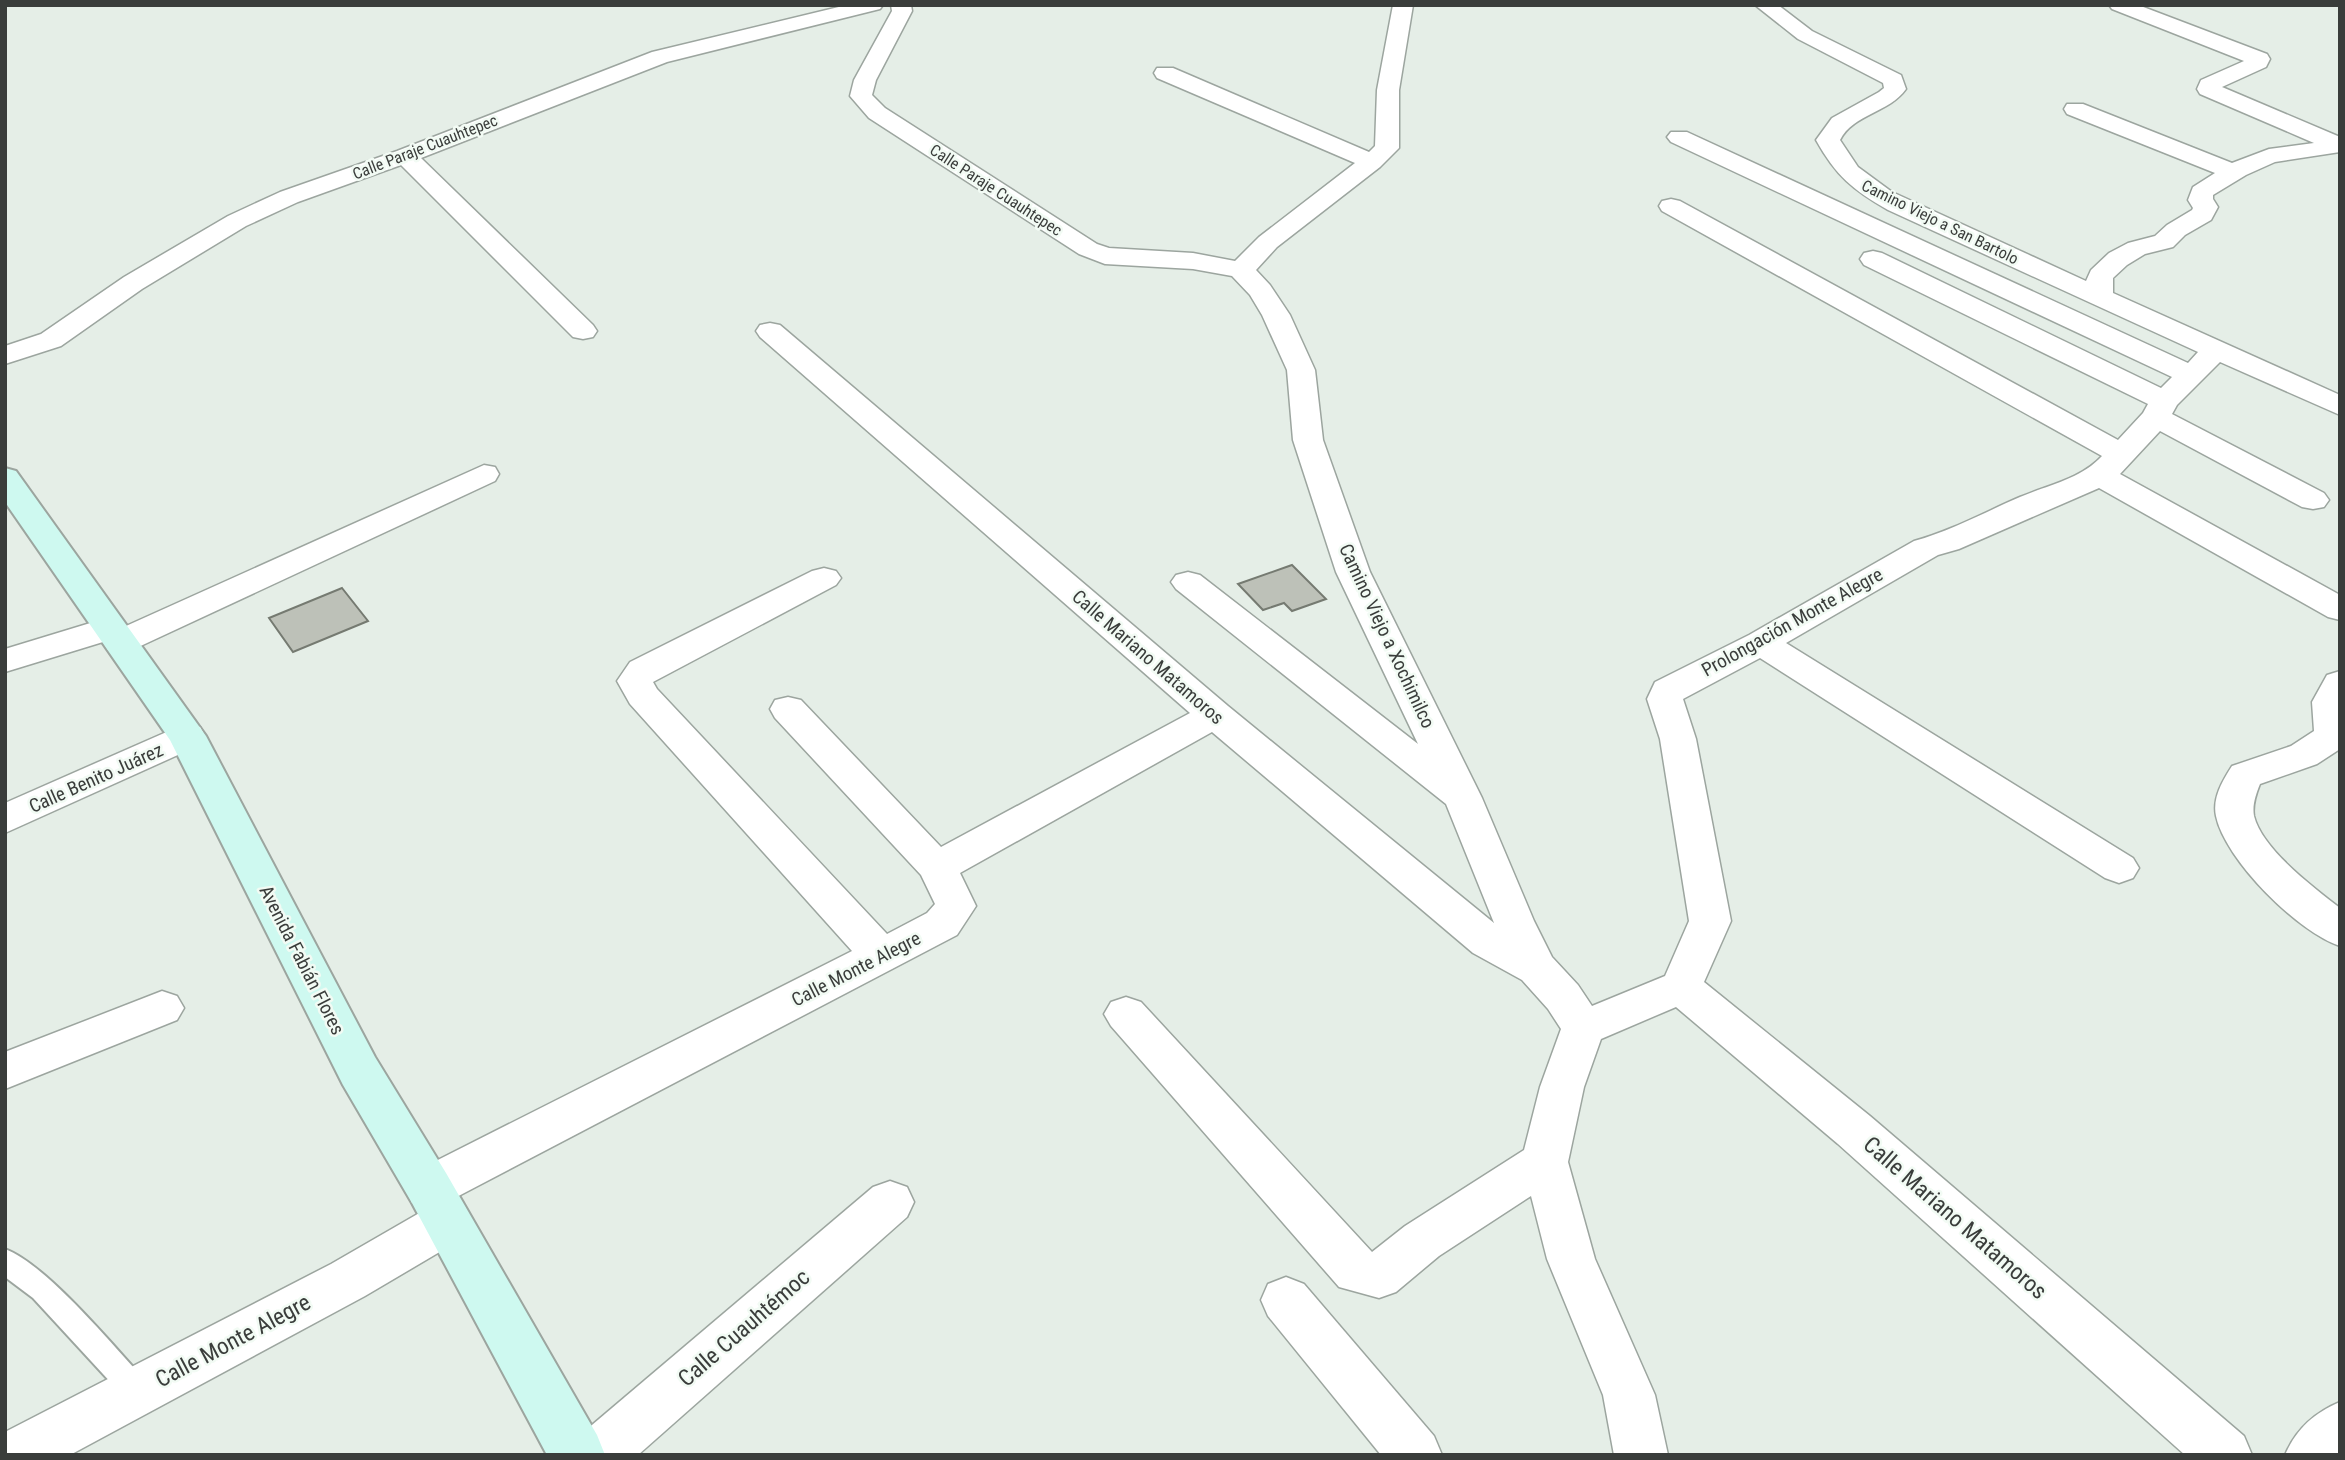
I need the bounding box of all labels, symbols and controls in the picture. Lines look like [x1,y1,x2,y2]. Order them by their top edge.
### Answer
street label: Calle Paraje Cuauhtepec [350,111,500,183]
street label: Calle Paraje Cuauhtepec [926,140,1066,240]
street label: Camino Viejo a San Bartolo [1859,176,2021,268]
street label: Camino Viejo a Xochimilco [1334,540,1440,732]
street label: Prolongación Monte Alegre [1697,563,1887,681]
street label: Calle Mariano Matamoros [1067,585,1229,729]
street label: Calle Benito Juárez [25,738,167,818]
street label: Avenida Fabián Flores [254,882,350,1038]
street label: Calle Monte Alegre [788,926,925,1011]
street label: Calle Mariano Matamoros [1858,1131,2052,1305]
street label: Calle Cuauhtémoc [673,1264,815,1392]
street label: Calle Monte Alegre [151,1289,315,1393]

